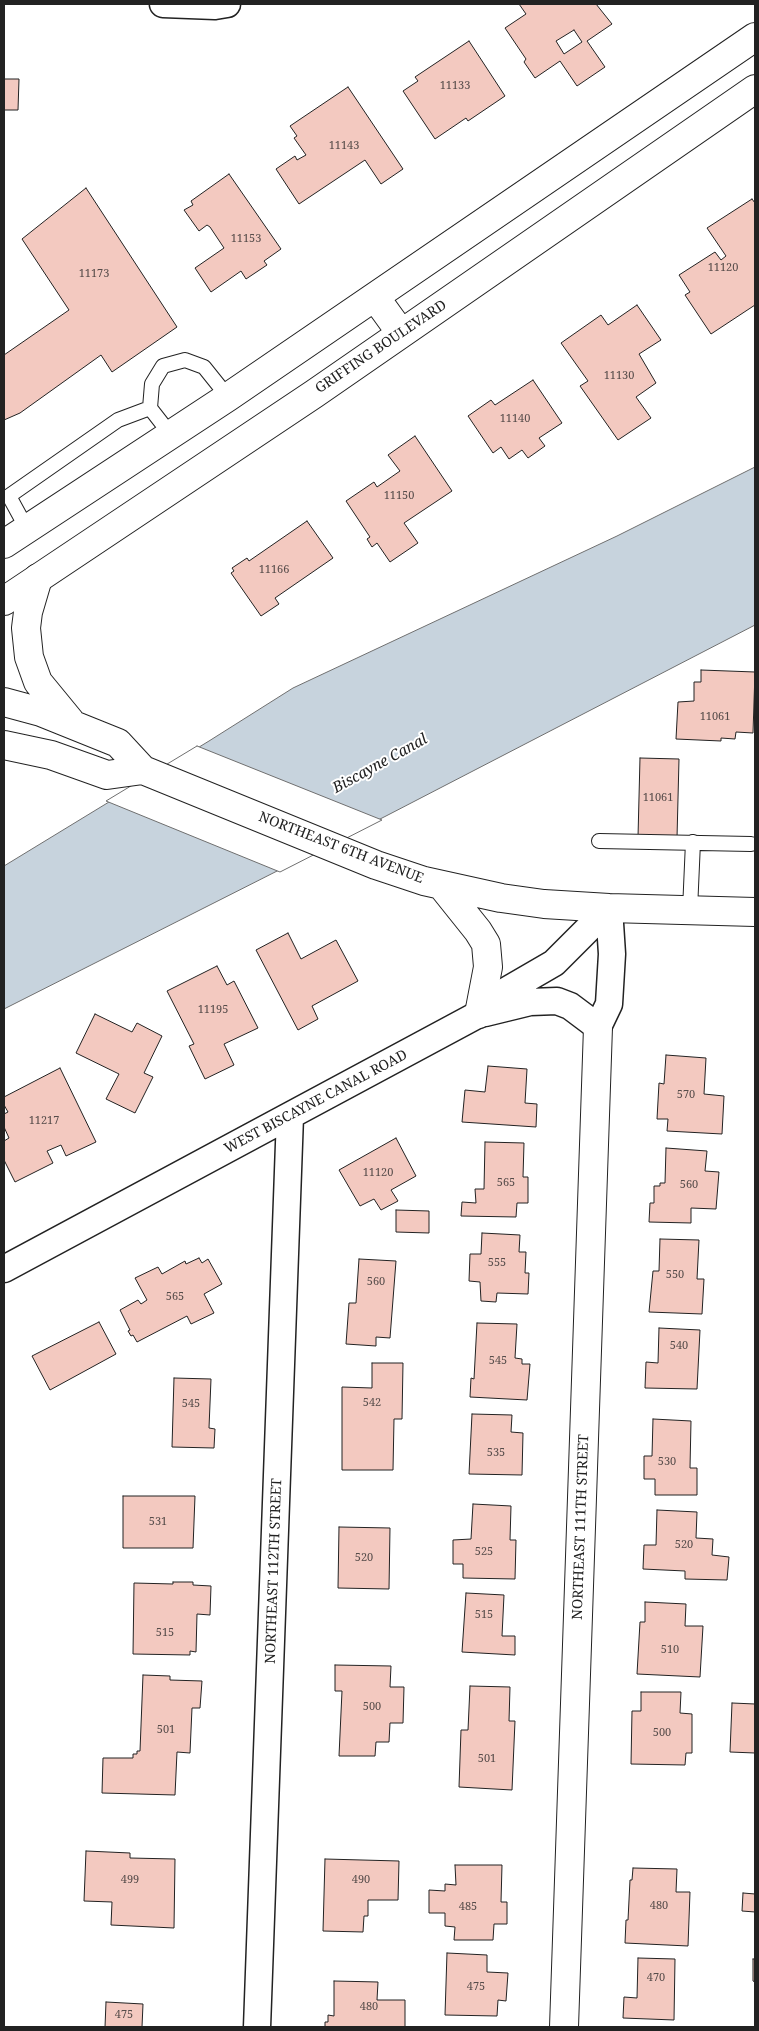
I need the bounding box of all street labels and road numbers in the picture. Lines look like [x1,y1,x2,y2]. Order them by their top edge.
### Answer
street label: GRIFFING BOULEVARD [312,297,450,397]
street label: NORTHEAST 6TH AVENUE [256,809,426,887]
street label: WEST BISCAYNE CANAL ROAD [222,1047,410,1157]
street label: NORTHEAST 111TH STREET [569,1434,593,1620]
street label: NORTHEAST 112TH STREET [262,1478,286,1664]

